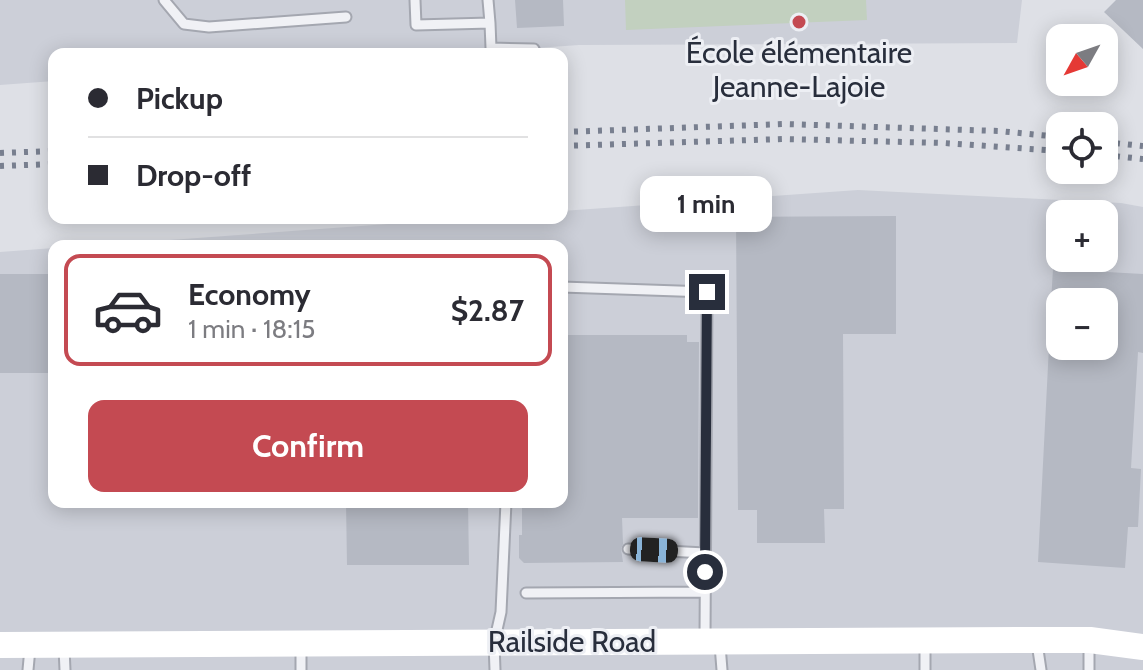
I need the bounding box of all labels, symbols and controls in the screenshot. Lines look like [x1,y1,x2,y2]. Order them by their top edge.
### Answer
marker: École élémentaire Jeanne-Lajoie [790,13,808,31]
north arrow [1046,24,1118,96]
map controls [1046,24,1118,360]
place label: École élémentaire Jeanne-Lajoie [686,34,912,105]
text: Pickup [136,80,223,117]
button: locate [1046,112,1118,184]
text: Drop-off [136,157,251,194]
callout: 1 min [641,176,773,232]
text: 1 min [677,188,735,220]
button: + [1046,200,1118,272]
icon: car [92,274,164,346]
route end [689,274,725,310]
text: Economy [188,276,311,313]
button: − [1046,288,1118,360]
text: $2.87 [451,292,524,329]
text: 1 min · 18:15 [188,313,315,345]
button: Confirm [88,400,528,492]
car [629,537,679,563]
route start [687,554,723,590]
street label: Railside Road [488,623,656,660]

